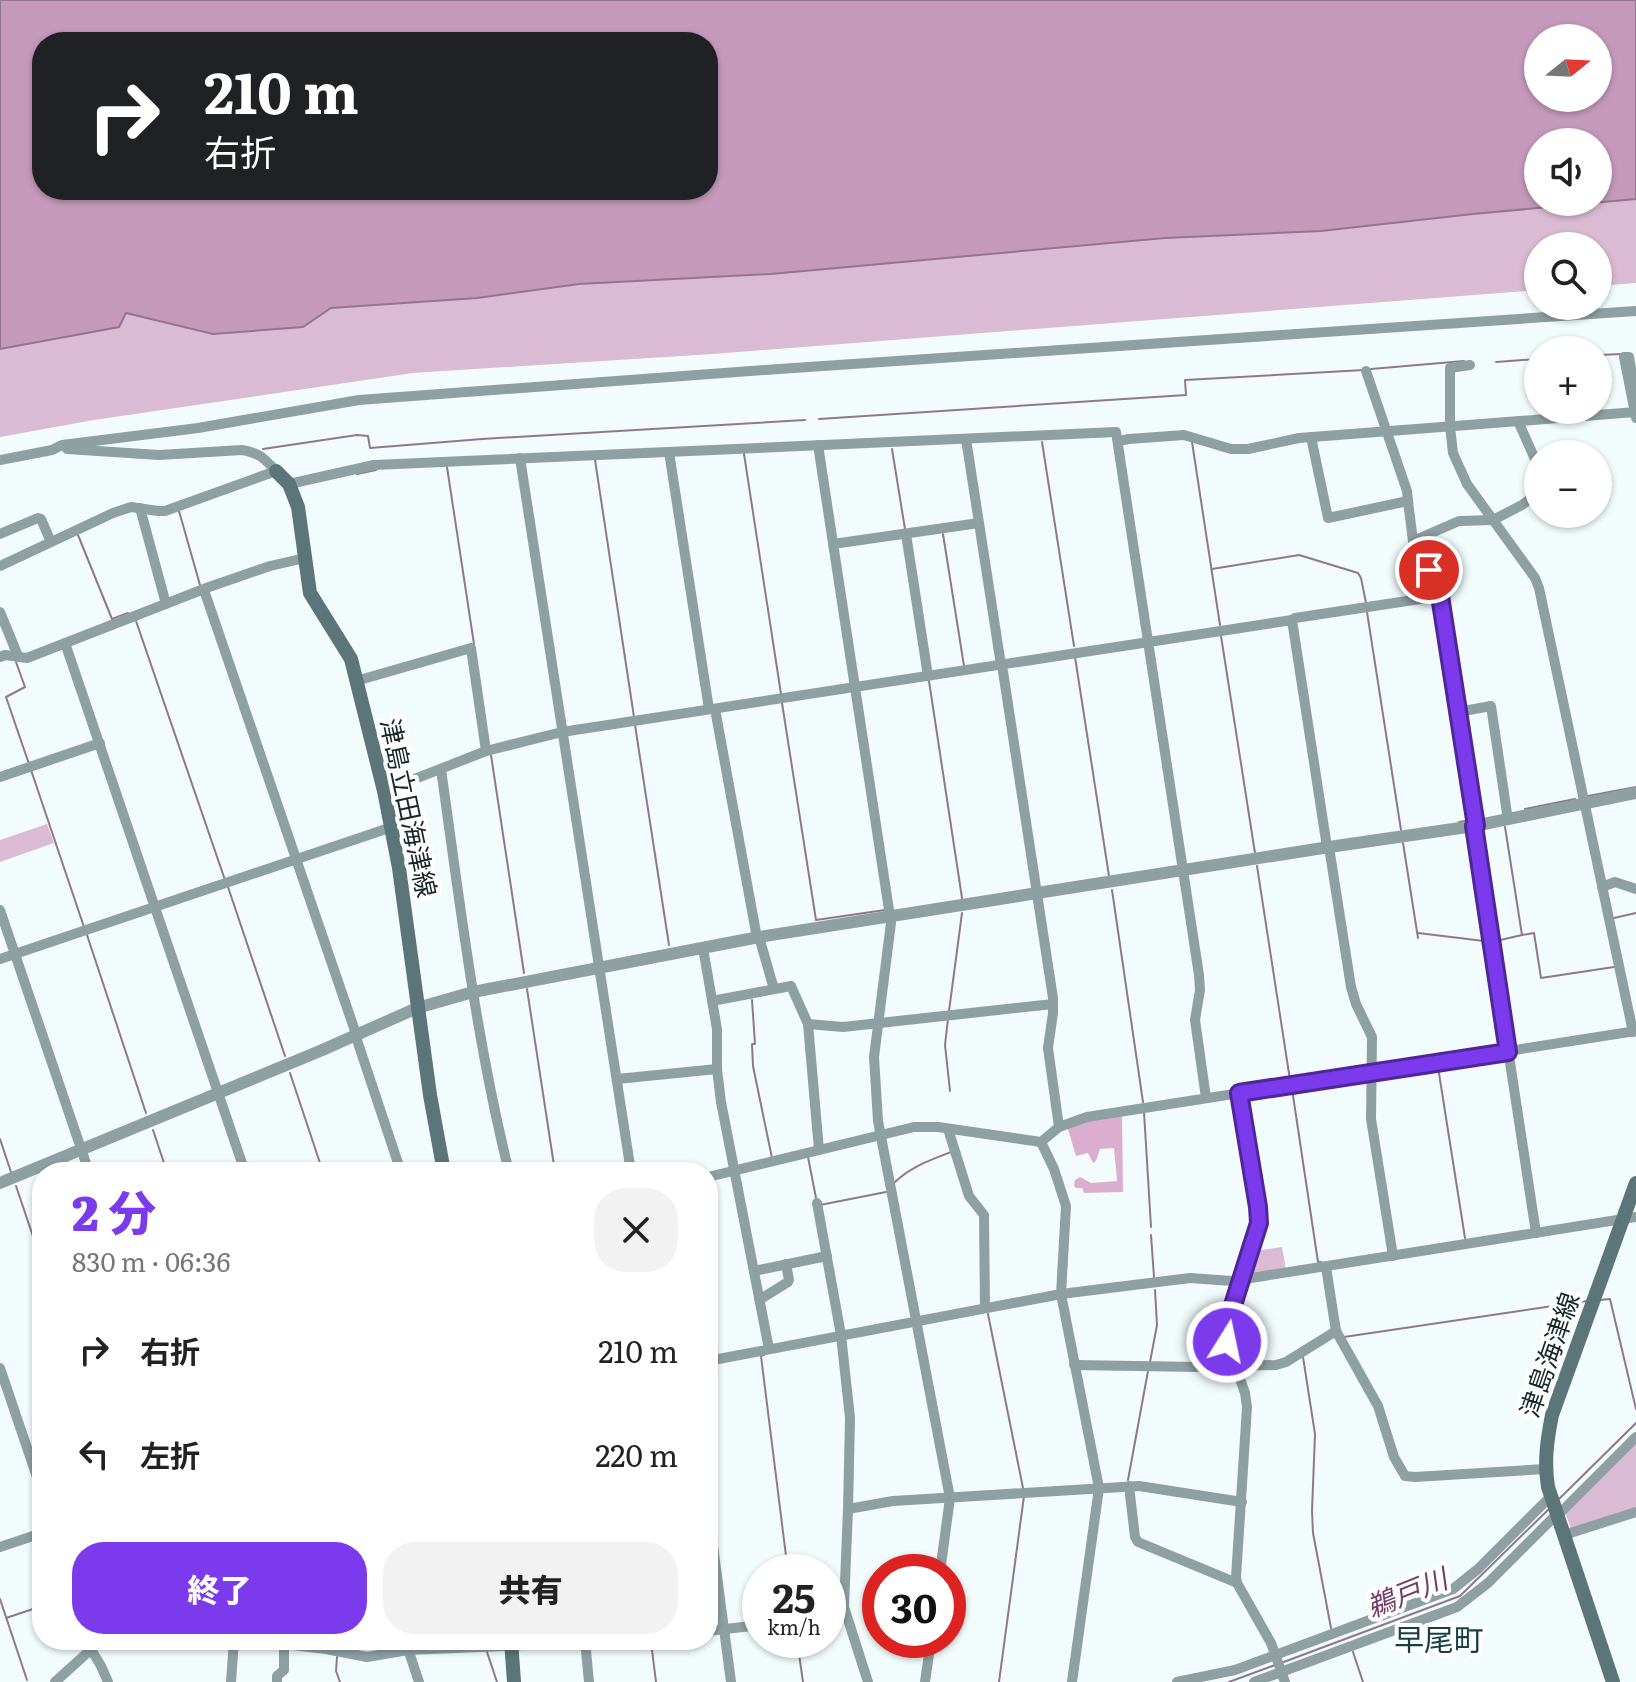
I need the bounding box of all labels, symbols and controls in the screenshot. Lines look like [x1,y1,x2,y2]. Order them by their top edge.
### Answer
north arrow [1524,24,1612,112]
map controls [1524,24,1612,528]
text: 210 m [204,48,359,131]
icon: right [72,64,176,168]
text: 右折 [204,124,276,177]
button: sound [1524,128,1612,216]
button: search [1524,232,1612,320]
button: + [1524,336,1612,424]
button: − [1524,440,1612,528]
pin [1395,536,1463,604]
icon: arrive [1407,548,1451,592]
street label: 津島立田海津線 [372,714,448,901]
text: 2 分 [72,1175,156,1246]
button: close [594,1188,678,1272]
text: 830 m · 06:36 [72,1241,230,1280]
street label: 津島海津線 [1508,1286,1587,1422]
position arrow [1185,1300,1269,1384]
icon: right [72,1328,116,1372]
text: 右折 [140,1328,200,1372]
text: 210 m [598,1328,678,1372]
icon: left [72,1432,116,1476]
text: 左折 [140,1432,200,1476]
text: 220 m [595,1432,678,1476]
button: 終了 [72,1542,367,1634]
button: 共有 [383,1542,678,1634]
speed limit sign: 30 [862,1554,966,1658]
water label: 鵜戸川 [1359,1555,1456,1626]
text: 25 [772,1566,816,1625]
text: km/h [767,1611,821,1641]
district label: 早尾町 [1394,1616,1484,1660]

